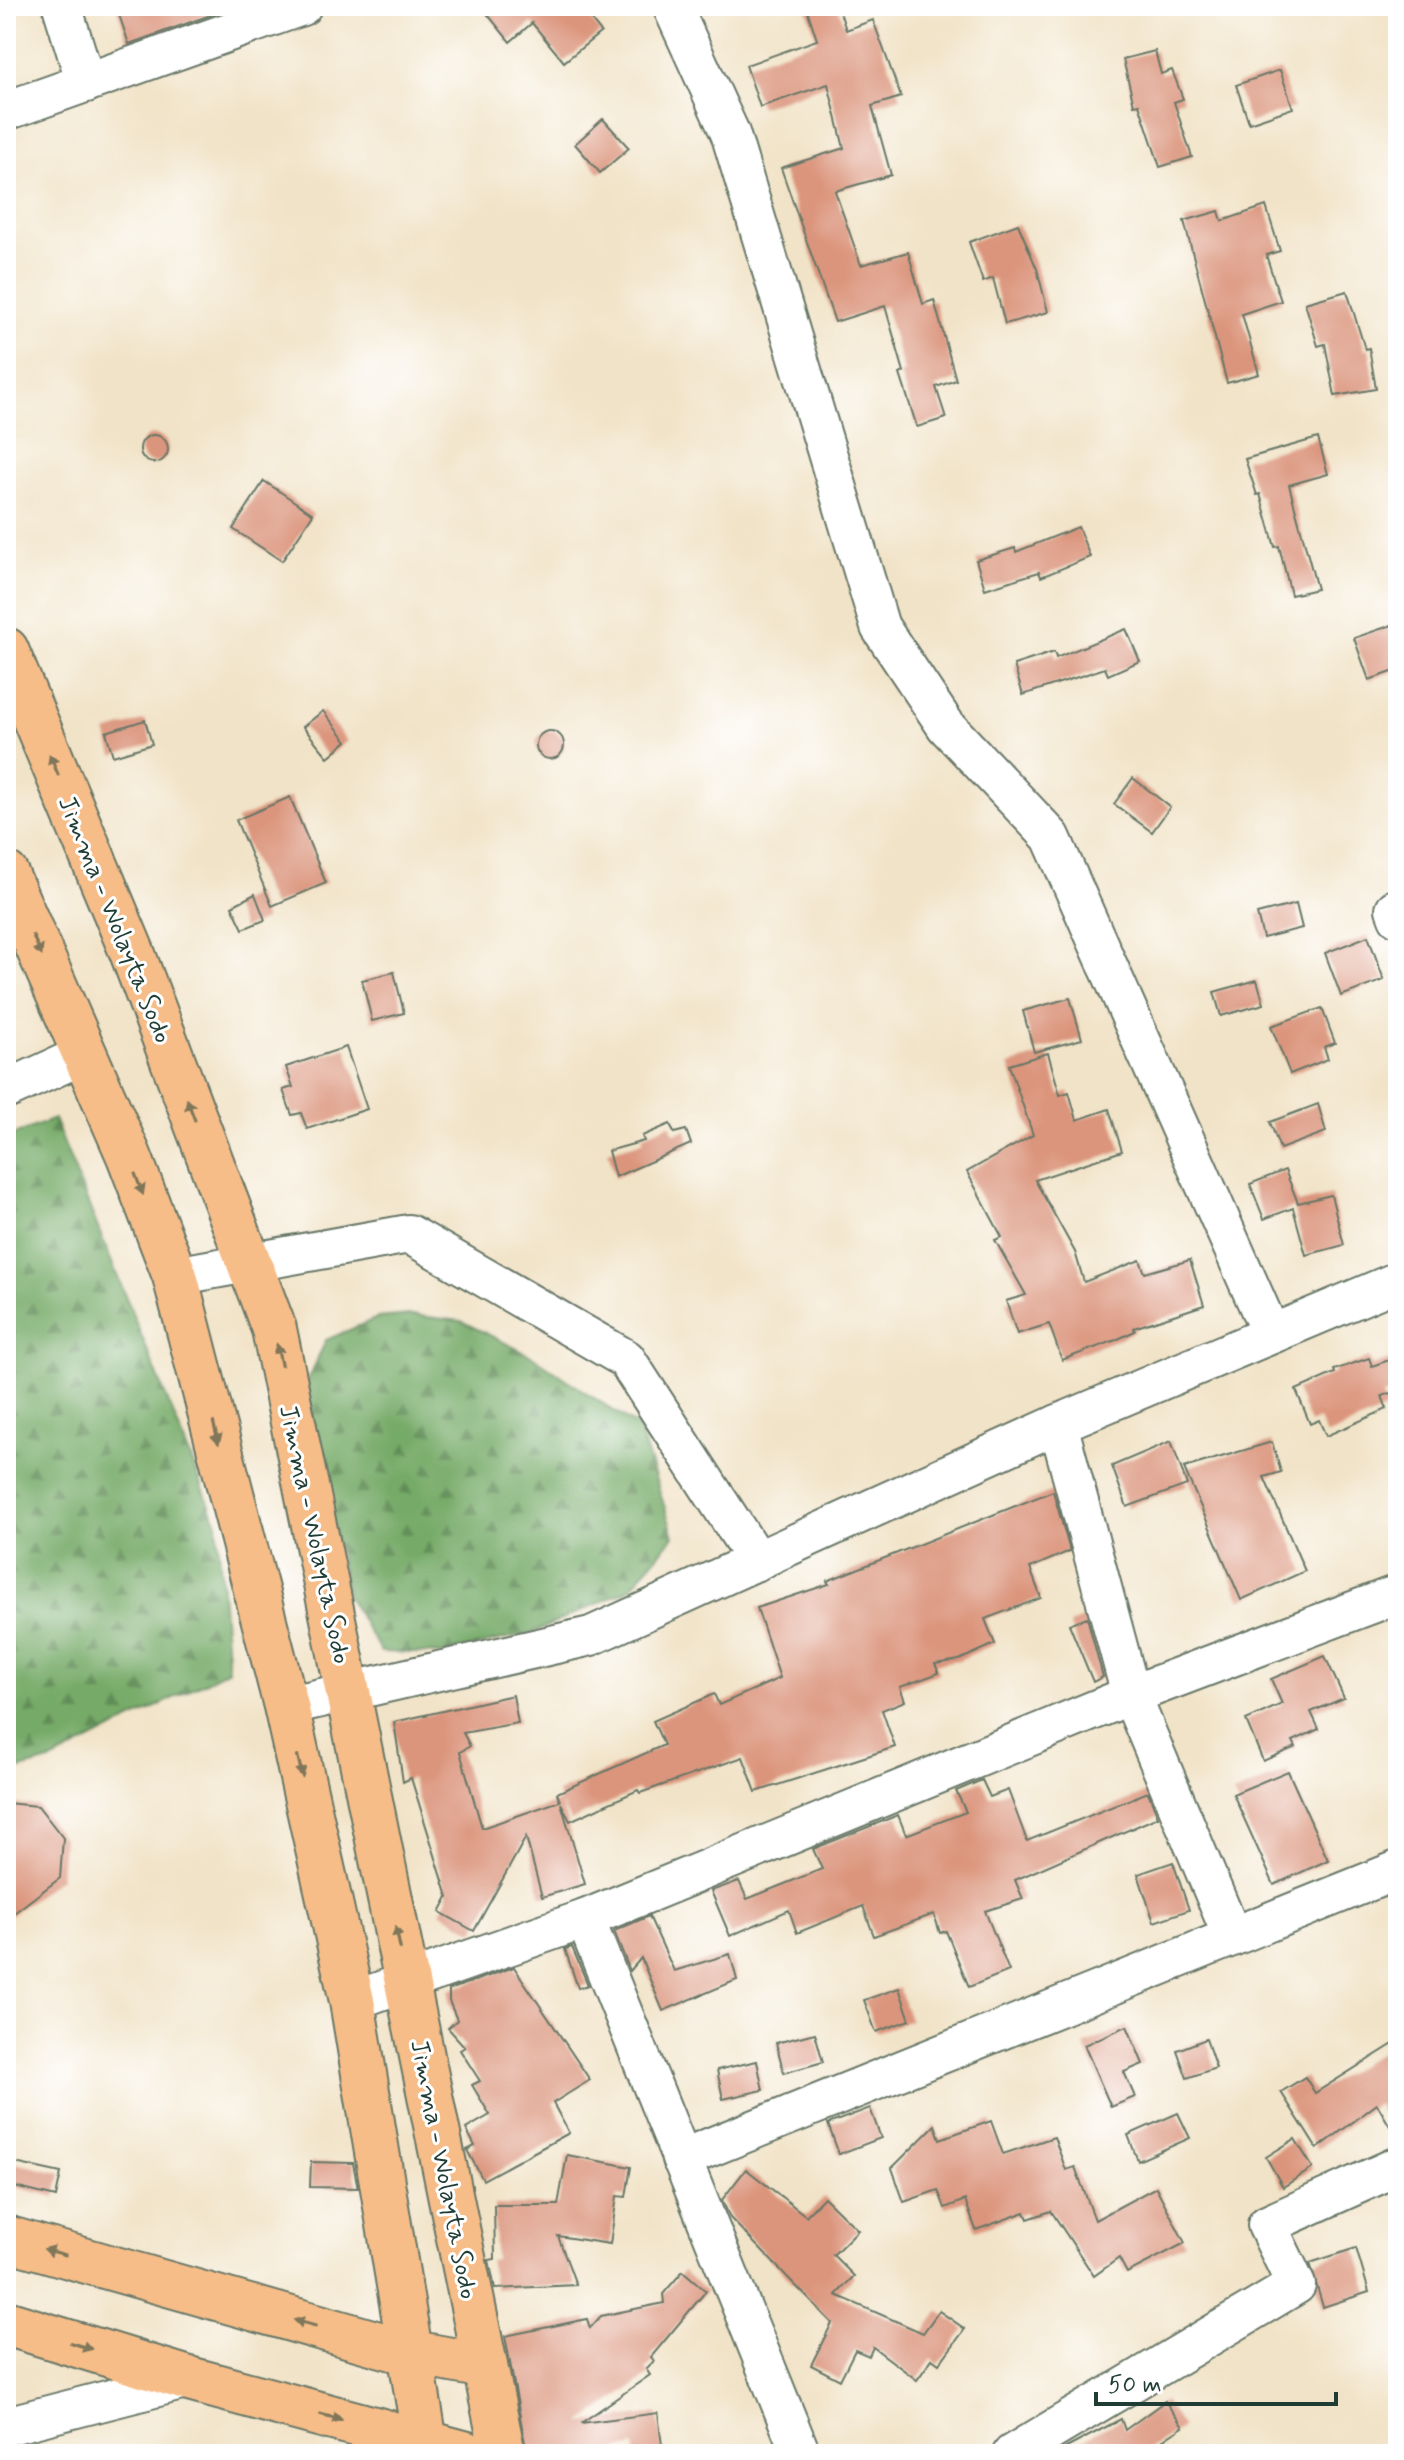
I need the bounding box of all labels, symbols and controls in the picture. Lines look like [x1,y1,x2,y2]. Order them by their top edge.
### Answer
one-way arrow [47,753,60,776]
street label: Jimma - Wolayta Sodo [49,791,179,1048]
one-way arrow [31,934,44,957]
one-way arrow [185,1098,197,1122]
one-way arrow [133,1173,146,1197]
one-way arrow [272,1342,285,1367]
street label: Jimma - Wolayta Sodo [270,1402,358,1667]
one-way arrow [210,1420,222,1445]
one-way arrow [294,1754,307,1779]
one-way arrow [392,1926,404,1951]
street label: Jimma - Wolayta Sodo [401,2037,485,2302]
one-way arrow [43,2245,67,2258]
one-way arrow [293,2316,317,2329]
one-way arrow [69,2340,93,2353]
scale bar [1096,2356,1336,2406]
text: 50 m [1108,2370,1162,2401]
one-way arrow [319,2411,343,2424]

